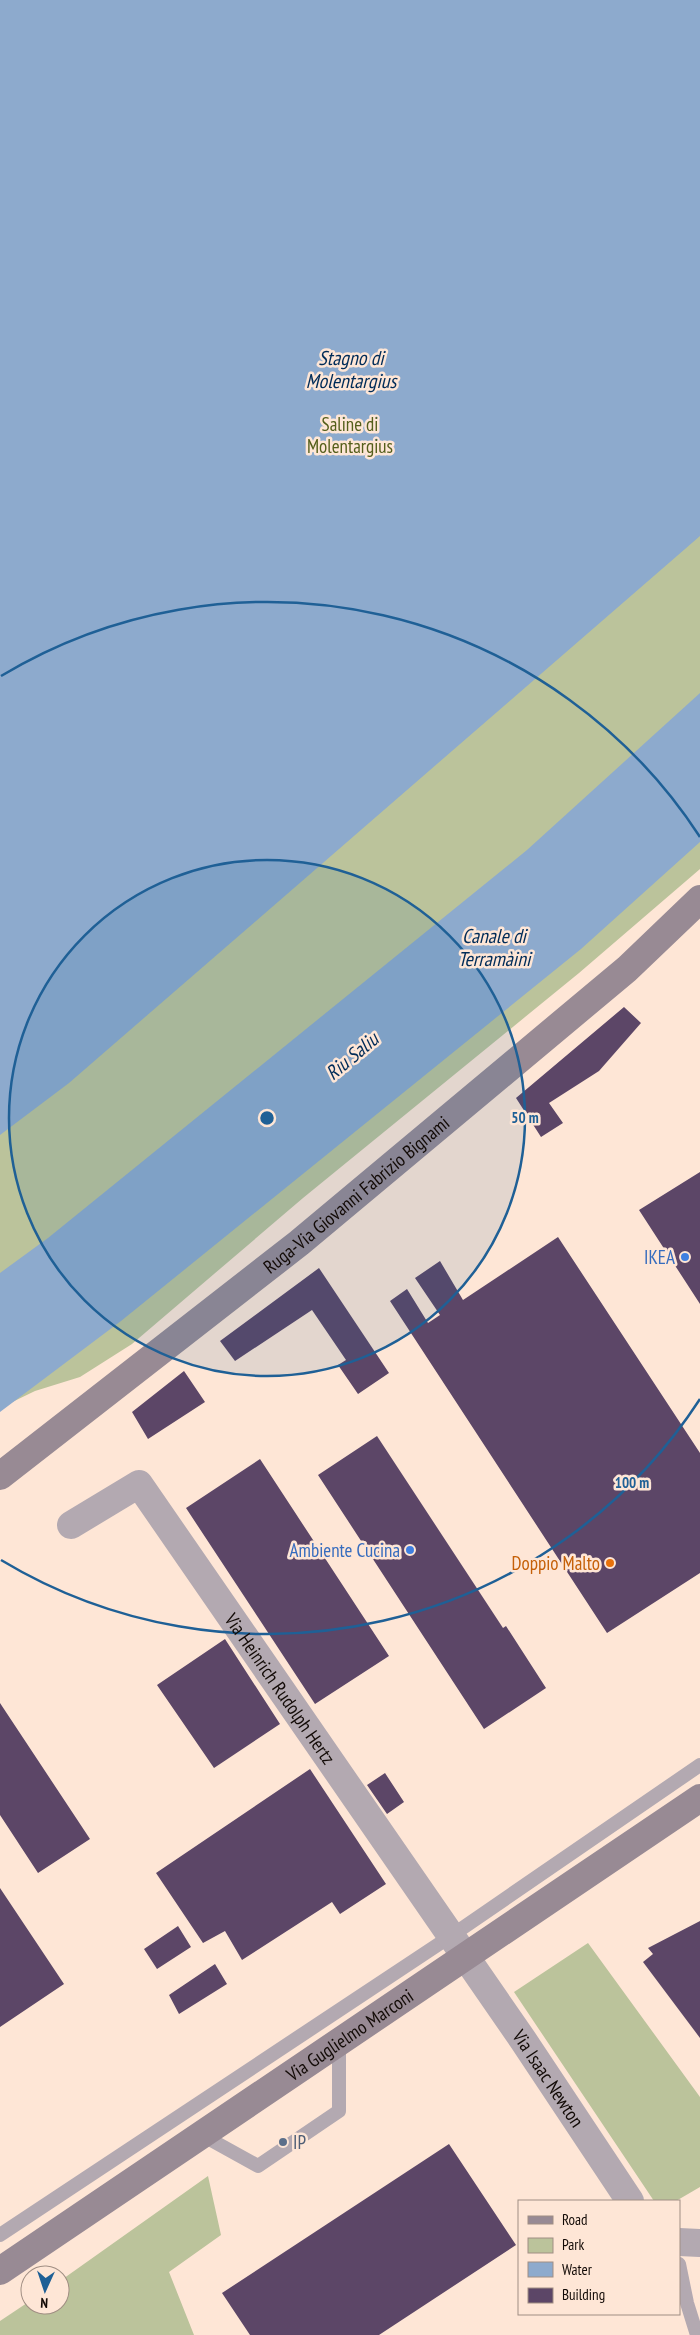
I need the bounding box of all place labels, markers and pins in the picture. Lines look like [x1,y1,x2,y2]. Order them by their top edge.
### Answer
centre of rings [258,1109,276,1127]
place label: IKEA [644,1245,675,1269]
marker: IKEA [679,1251,691,1263]
place label: Ambiente Cucina [290,1538,400,1562]
marker: Ambiente Cucina [404,1544,416,1556]
place label: Doppio Malto [512,1551,600,1575]
marker: Doppio Malto [604,1557,616,1569]
place label: IP [293,2130,306,2154]
marker: IP [277,2136,289,2148]

